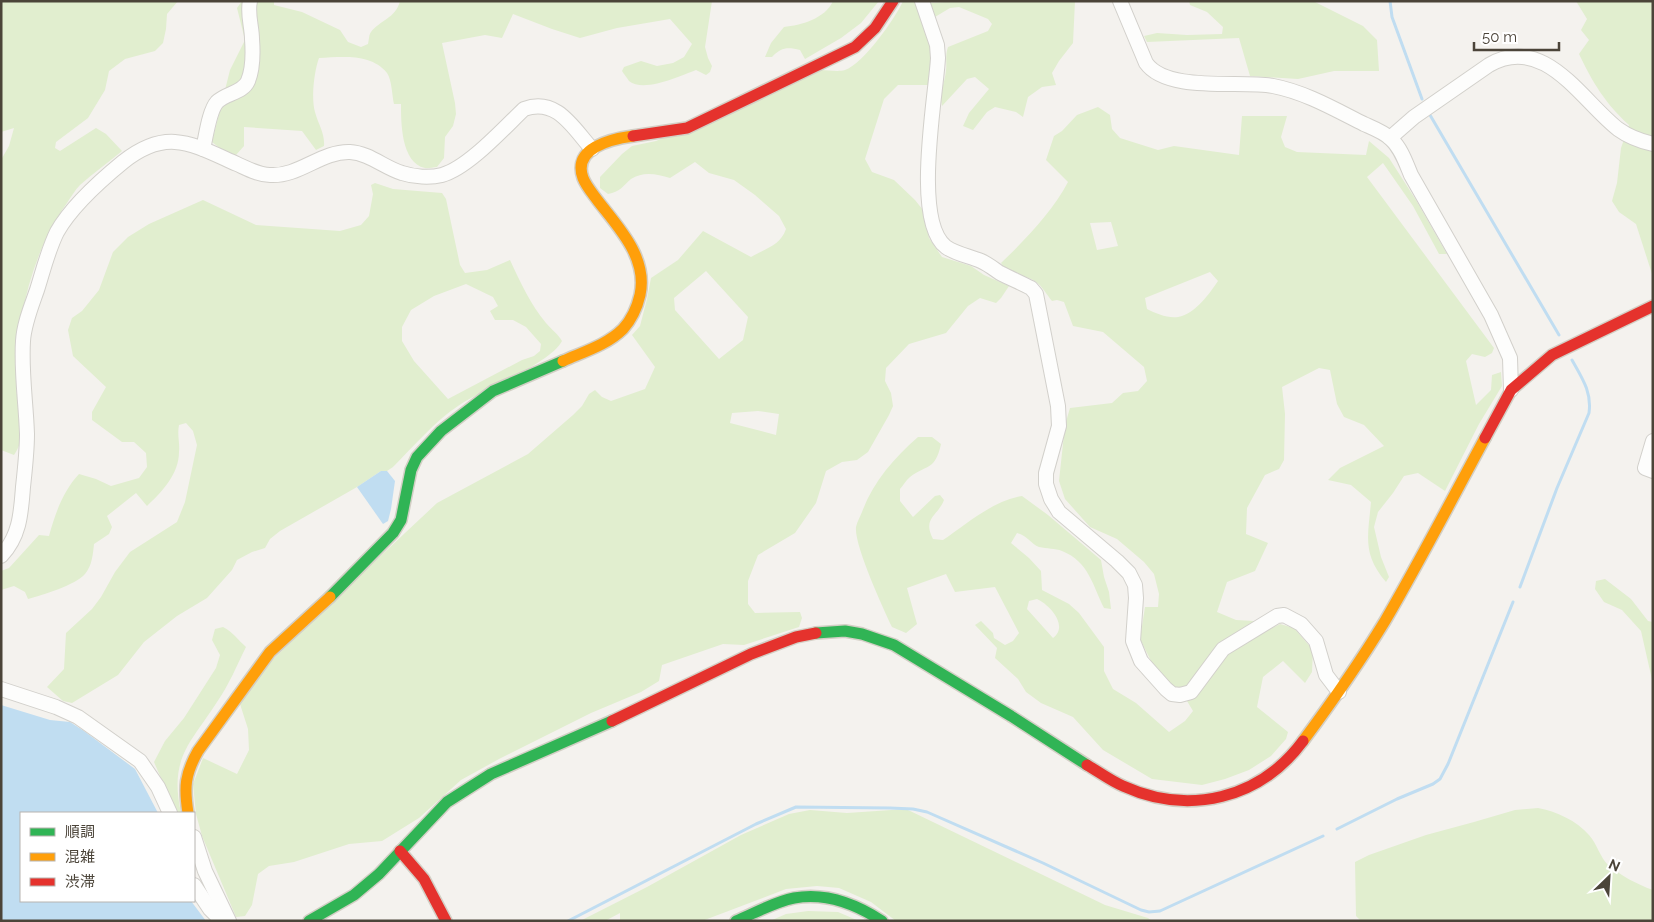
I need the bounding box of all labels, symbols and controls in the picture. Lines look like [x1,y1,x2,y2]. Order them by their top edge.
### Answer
scale bar [1474,20,1559,52]
text: 50 m [1482,28,1517,46]
legend [20,812,195,902]
text: 順調 [65,823,95,841]
text: 混雑 [65,848,95,866]
north arrow [1584,852,1634,902]
text: N [1606,856,1623,875]
text: 渋滞 [65,873,95,891]

